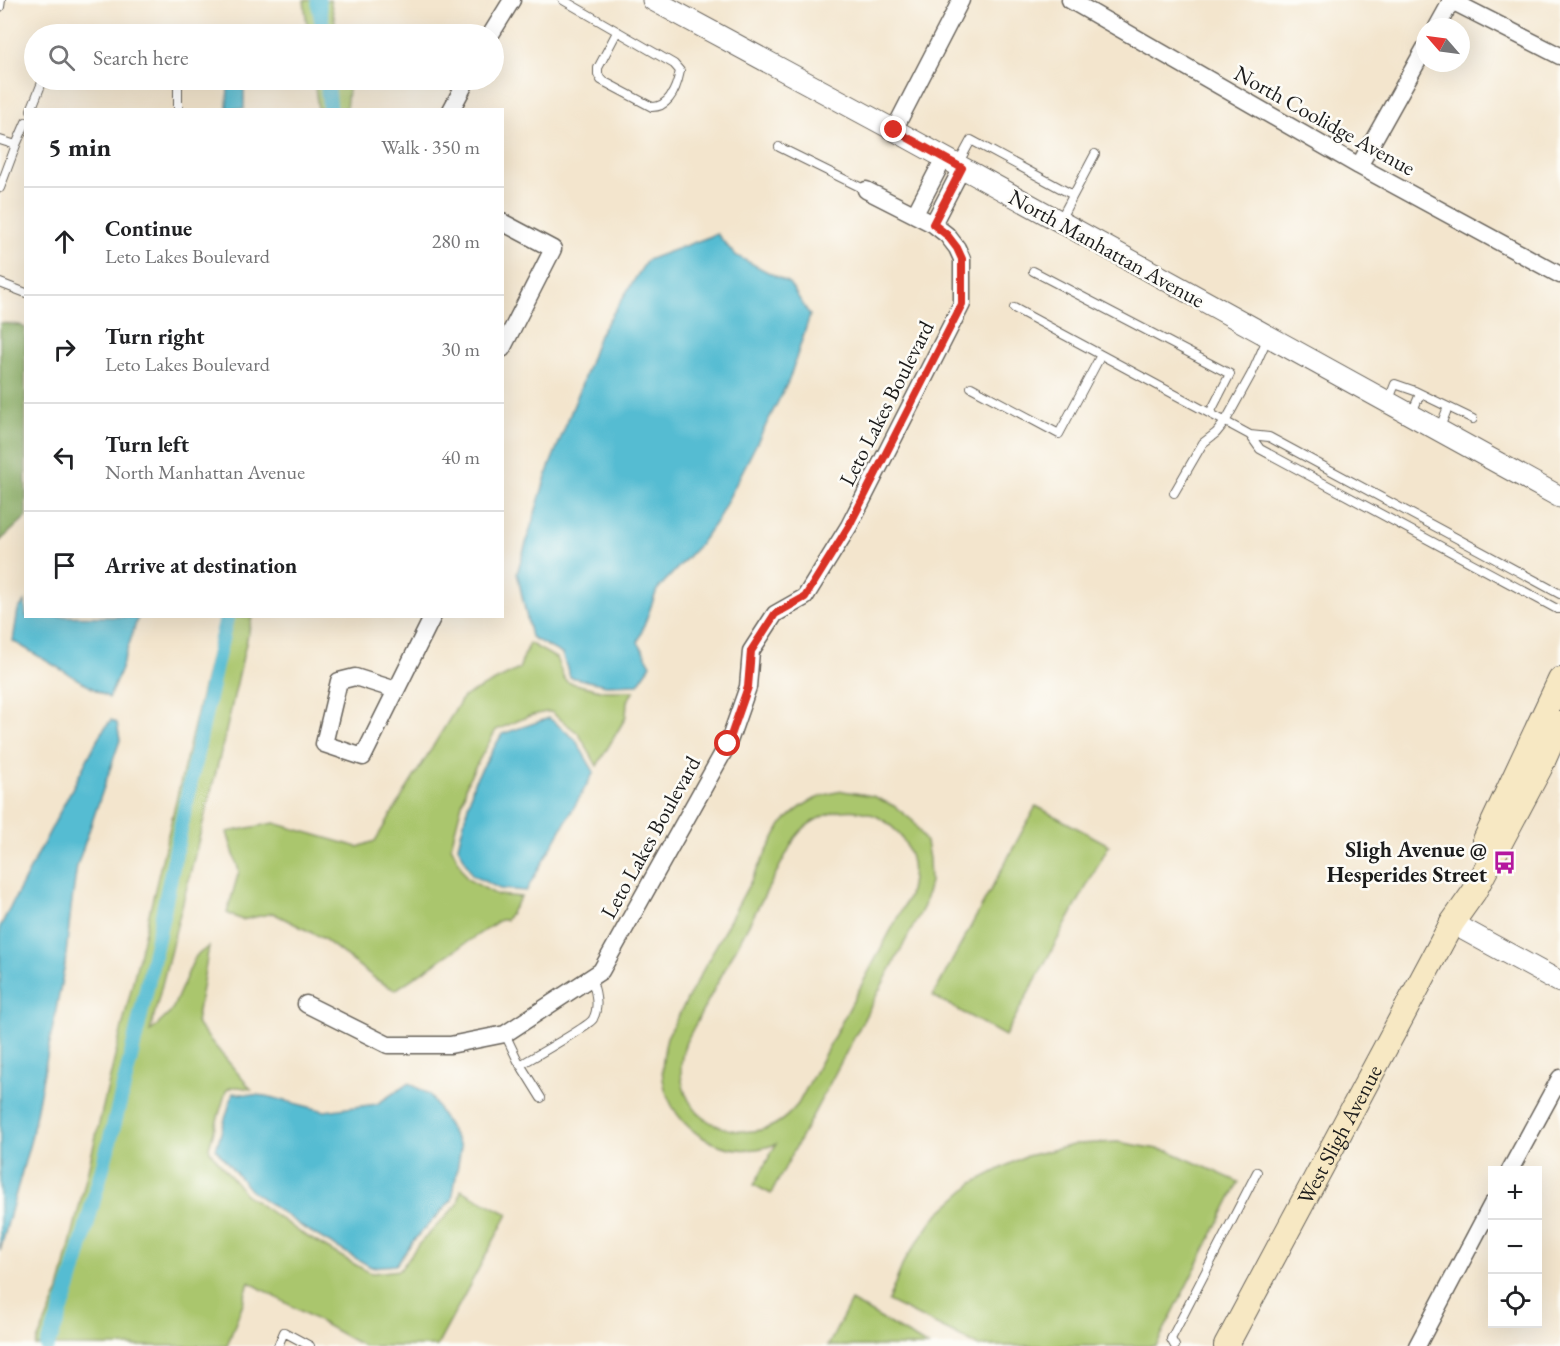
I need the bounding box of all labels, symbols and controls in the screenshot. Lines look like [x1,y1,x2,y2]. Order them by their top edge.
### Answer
north arrow [1416,18,1470,72]
search box [24,24,504,90]
icon: search [45,41,78,74]
text: Search here [93,43,188,72]
street label: North Coolidge Avenue [1229,59,1421,182]
route end [880,116,906,142]
text: 5 min [48,130,111,164]
text: Walk · 350 m [381,134,480,160]
street label: North Manhattan Avenue [1004,182,1210,315]
text: Continue [105,214,192,243]
icon: ahead [48,225,81,258]
text: 280 m [432,228,480,254]
text: Leto Lakes Boulevard [105,243,270,269]
street label: Leto Lakes Boulevard [832,315,941,491]
text: Turn right [105,322,204,351]
icon: right [48,333,81,366]
text: 30 m [441,336,480,362]
text: Leto Lakes Boulevard [105,351,270,377]
text: Turn left [105,430,189,459]
icon: left [48,441,81,474]
text: 40 m [441,444,480,470]
text: North Manhattan Avenue [105,459,305,485]
icon: arrive [48,549,81,582]
text: Arrive at destination [105,551,297,580]
route start [714,730,740,756]
street label: Leto Lakes Boulevard [594,750,708,924]
place label: Sligh Avenue @ Hesperides Street [1327,835,1488,889]
bus stop icon: Sligh Avenue @ Hesperides Street [1492,849,1518,875]
street label: West Sligh Avenue [1290,1059,1389,1209]
map controls [1488,1166,1542,1328]
button: + [1488,1166,1542,1220]
button: − [1488,1220,1542,1274]
button: locate [1488,1274,1542,1328]

